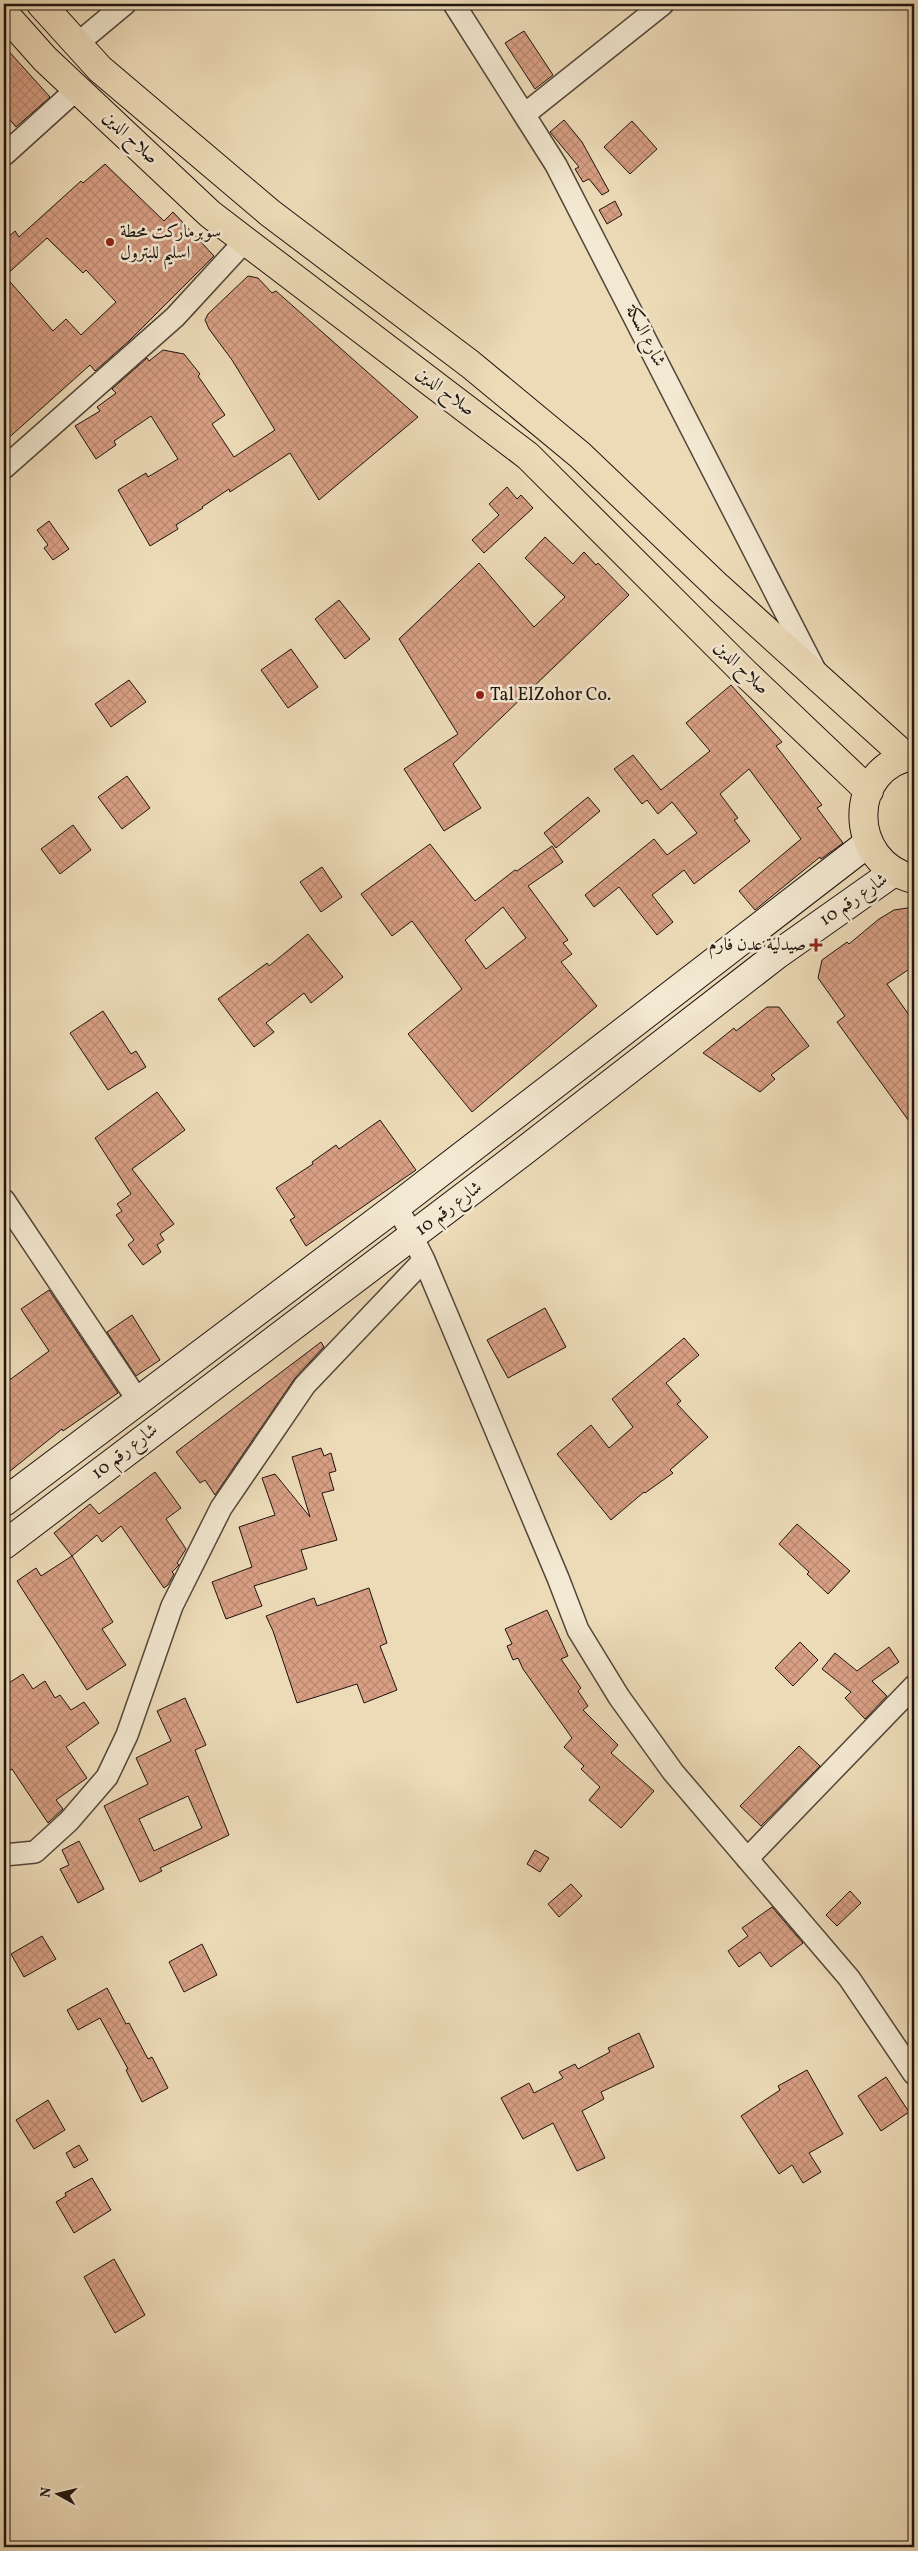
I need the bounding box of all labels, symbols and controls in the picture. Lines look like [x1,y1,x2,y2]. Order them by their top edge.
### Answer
street label: صلاح الدين [95,106,164,172]
place label: سوبرماركت محطة اسليم للبترول [120,220,221,270]
marker: سوبرماركت محطة اسليم للبترول [104,236,116,248]
street label: شارع السكة [617,300,671,372]
street label: صلاح الدين [409,361,480,424]
street label: صلاح الدين [706,635,774,702]
place label: Tal ElZohor Co. [490,683,611,708]
marker: Tal ElZohor Co. [474,689,486,701]
street label: شارع رقم 10 [815,867,895,935]
place label: صيدلية عدن فارم [708,933,806,960]
marker: صيدلية عدن فارم [810,939,822,951]
street label: شارع رقم 10 [410,1175,490,1245]
street label: شارع رقم 10 [87,1418,165,1488]
north arrow [32,2468,82,2518]
text: N [36,2486,57,2499]

